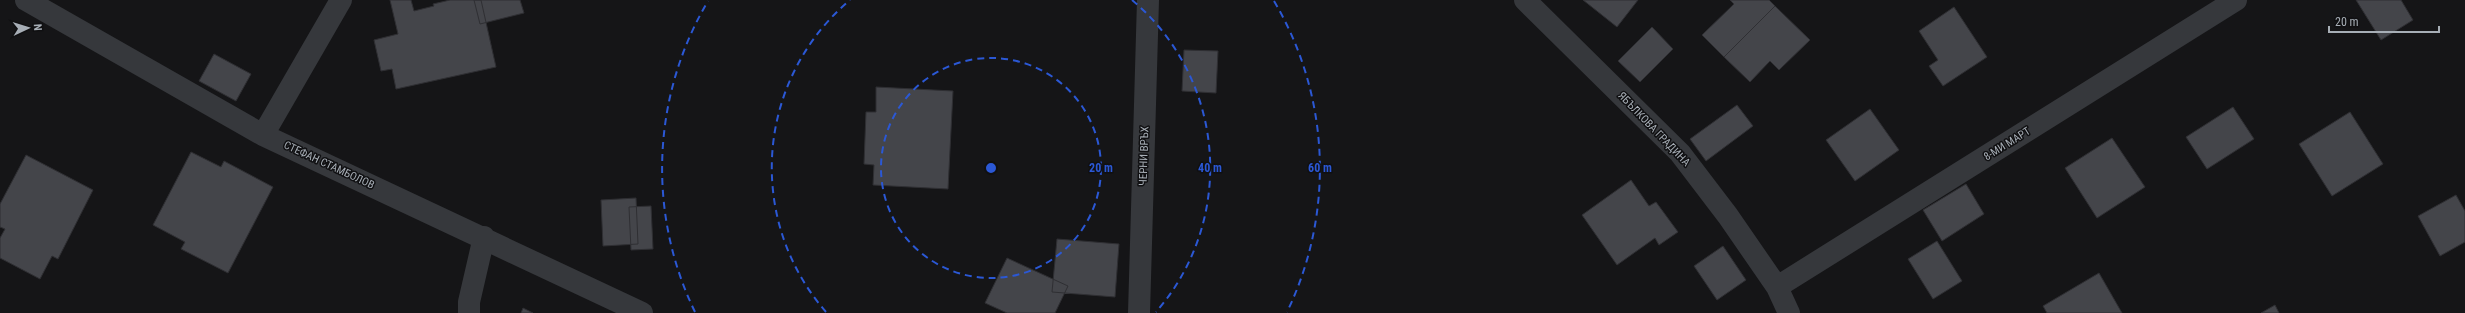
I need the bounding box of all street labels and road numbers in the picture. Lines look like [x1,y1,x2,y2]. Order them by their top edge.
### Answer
street label: ЯБЪЛКОВА ГРАДИНА [1615,89,1693,169]
street label: 8-МИ МАРТ [1981,124,2033,163]
street label: ЧЕРНИ ВРЪХ [1136,126,1152,186]
street label: СТЕФАН СТАМБОЛОВ [282,138,376,192]

